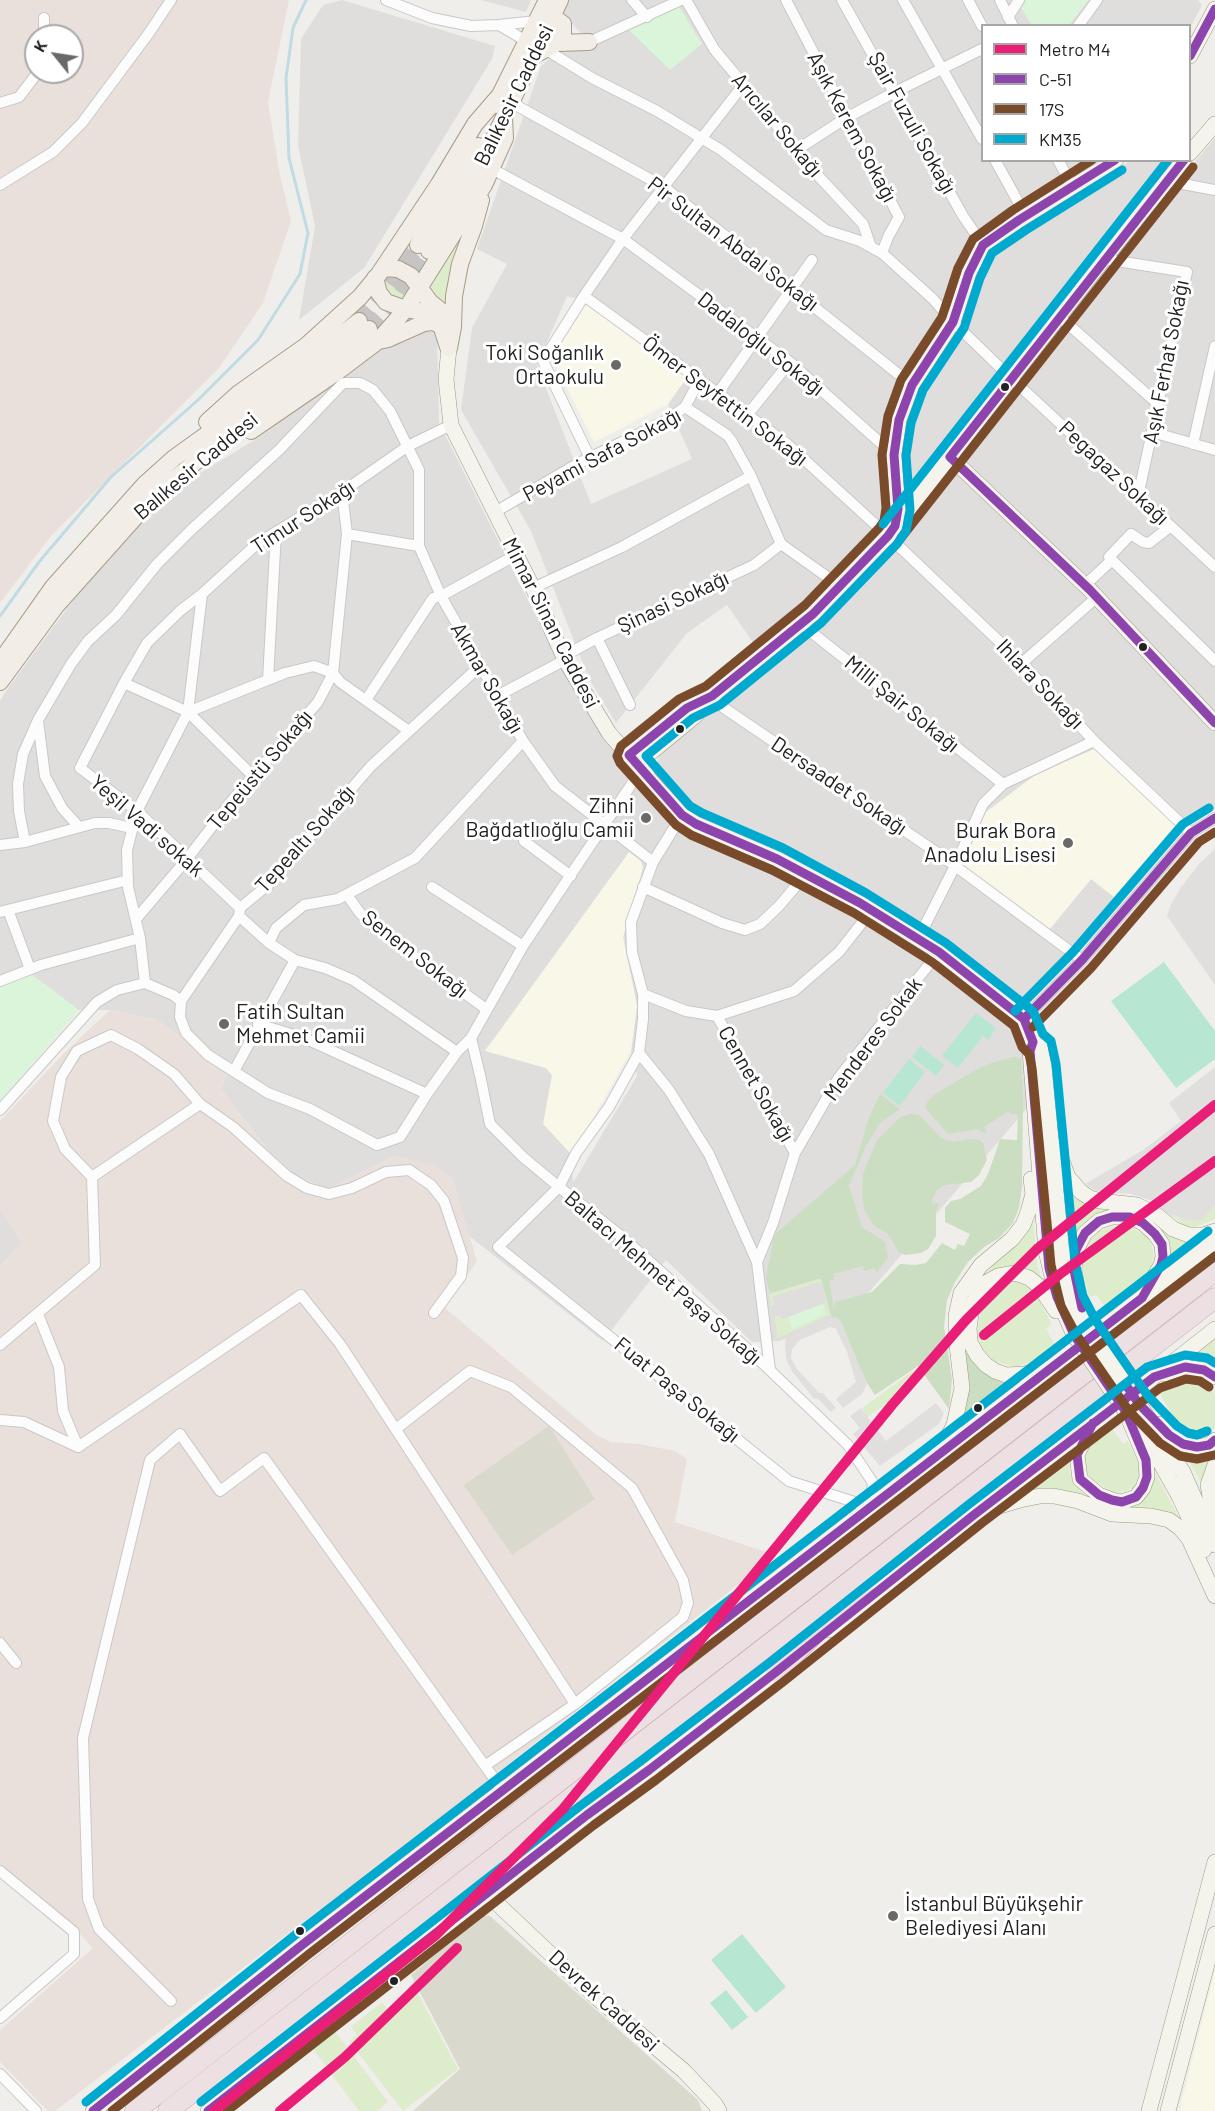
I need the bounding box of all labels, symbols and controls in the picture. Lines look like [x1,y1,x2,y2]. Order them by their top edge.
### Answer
street label: Balıkesir Caddesi [469,20,559,170]
north arrow [24,24,84,84]
legend [981,24,1191,162]
text: K [29,37,50,55]
text: Metro M4 [1039,38,1111,60]
street label: Aşık Kerem Sokağı [802,48,902,206]
street label: Şair Fuzuli Sokağı [863,48,961,198]
street label: Arıcılar Sokağı [726,68,828,182]
text: C-51 [1039,68,1072,90]
text: 17S [1039,98,1064,120]
text: KM35 [1039,128,1081,150]
street label: Pir Sultan Abdal Sokağı [643,171,823,317]
street label: Aşık Ferhat Sokağı [1138,278,1194,446]
street label: Dadaloğlu Sokağı [693,287,829,401]
street label: Ömer Seyfettin Sokağı [637,331,813,471]
place label: Toki Soğanlık Ortaokulu [485,340,604,390]
marker: Toki Soğanlık Ortaokulu [609,358,623,372]
unlabelled marker [999,381,1011,393]
street label: Peyami Safa Sokağı [519,403,685,507]
street label: Balıkesir Caddesi [129,407,263,525]
street label: Pegagaz Sokağı [1054,416,1174,530]
street label: Timur Sokağı [247,474,359,560]
street label: Mimar Sinan Caddesi [497,533,605,713]
street label: Şinasi Sokağı [613,565,733,639]
street label: Akmar Sokağı [445,618,529,738]
street label: Ihlara Sokağı [991,634,1089,734]
unlabelled marker [1137,641,1149,653]
street label: Milli Şair Sokağı [840,650,964,758]
street label: Tepeüstü Sokağı [202,705,318,835]
unlabelled marker [674,723,686,735]
street label: Dersaadet Sokağı [766,731,912,841]
street label: Yeşil Vadi sokak [85,770,209,882]
street label: Tepealtı Sokağı [250,780,360,898]
place label: Zihni Bağdatlıoğlu Camii [466,793,634,843]
marker: Zihni Bağdatlıoğlu Camii [639,811,653,825]
place label: Burak Bora Anadolu Lisesi [924,818,1056,868]
marker: Burak Bora Anadolu Lisesi [1061,836,1075,850]
street label: Senem Sokağı [357,905,473,1003]
street label: Menderes Sokak [818,972,928,1106]
place label: Fatih Sultan Mehmet Camii [236,999,365,1049]
marker: Fatih Sultan Mehmet Camii [217,1017,231,1031]
street label: Cennet Sokağı [713,1022,799,1146]
street label: Baltacı Mehmet Paşa Sokağı [559,1186,767,1370]
street label: Fuat Paşa Sokağı [609,1332,745,1448]
unlabelled marker [972,1402,984,1414]
place label: İstanbul Büyükşehir Belediyesi Alanı [905,1891,1083,1941]
marker: İstanbul Büyükşehir Belediyesi Alanı [886,1909,900,1923]
unlabelled marker [294,1925,306,1937]
street label: Devrek Caddesi [544,1945,664,2057]
unlabelled marker [388,1975,400,1987]

